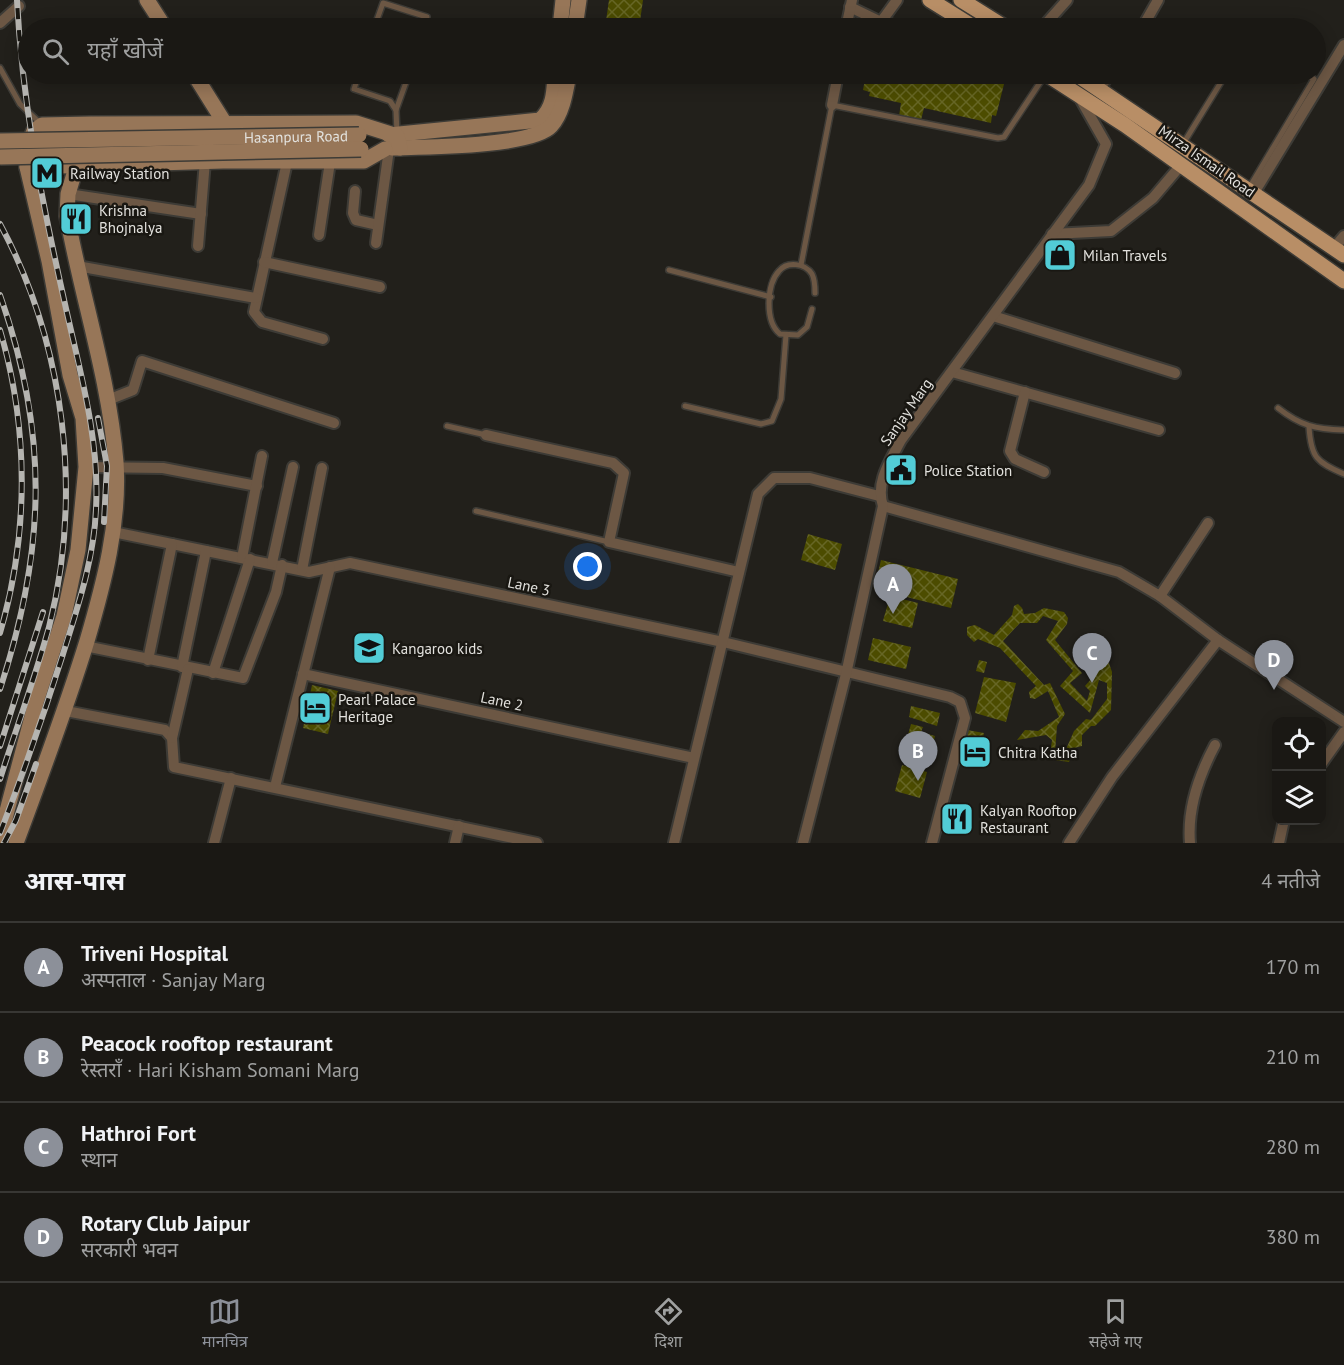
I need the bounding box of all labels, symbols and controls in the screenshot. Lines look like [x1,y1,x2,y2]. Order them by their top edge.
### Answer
search box [18,18,1326,84]
icon: search [39,35,72,68]
text: यहाँ खोजें [87,36,163,64]
street label: Mirza Ismail Road [1155,121,1259,201]
street label: Hasanpura Road [244,126,348,146]
metro station icon: Railway Station [29,155,65,191]
place label: Railway Station [70,164,169,183]
restaurant icon: Krishna Bhojnalya [58,201,94,237]
place label: Krishna Bhojnalya [99,201,162,237]
shop icon: Milan Travels [1042,237,1078,273]
place label: Milan Travels [1083,246,1167,265]
street label: Sanjay Marg [876,375,936,449]
public building icon: Police Station [883,452,919,488]
place label: Police Station [924,461,1012,480]
your location [573,552,602,581]
pin: A [874,564,912,614]
street label: Lane 3 [506,572,552,600]
school or university icon: Kangaroo kids [351,630,387,666]
pin: C [1072,634,1112,683]
place label: Kangaroo kids [392,639,483,658]
pin: D [1254,640,1294,690]
street label: Lane 2 [479,687,525,715]
hotel icon: Pearl Palace Heritage [297,690,333,726]
place label: Pearl Palace Heritage [338,690,416,726]
map controls [1272,717,1326,825]
button: locate [1272,717,1326,771]
pin: B [898,732,938,781]
hotel icon: Chitra Katha [957,734,993,770]
place label: Chitra Katha [998,743,1077,762]
button: layers [1272,771,1326,825]
restaurant icon: Kalyan Rooftop Restaurant [939,801,975,837]
place label: Kalyan Rooftop Restaurant [980,801,1077,837]
text: आस-पास [24,864,125,897]
text: 4 नतीजे [1261,868,1320,894]
text: Triveni Hospital [81,939,228,967]
text: A [37,954,50,980]
text: 170 m [1266,954,1320,980]
text: अस्पताल · Sanjay Marg [81,967,266,993]
text: Peacock rooftop restaurant [81,1029,333,1057]
text: B [38,1044,49,1070]
text: 210 m [1266,1044,1320,1070]
text: रेस्तराँ · Hari Kisham Somani Marg [81,1057,359,1083]
text: Hathroi Fort [81,1119,196,1147]
text: C [38,1134,49,1160]
text: 280 m [1266,1134,1320,1160]
text: स्थान [81,1147,117,1173]
text: Rotary Club Jaipur [81,1209,250,1237]
text: D [37,1224,50,1250]
text: 380 m [1266,1224,1320,1250]
text: सरकारी भवन [81,1237,178,1263]
tab: मानचित्र [202,1295,248,1354]
tab: दिशा [652,1295,685,1354]
tab: सहेजे गए [1089,1295,1142,1354]

